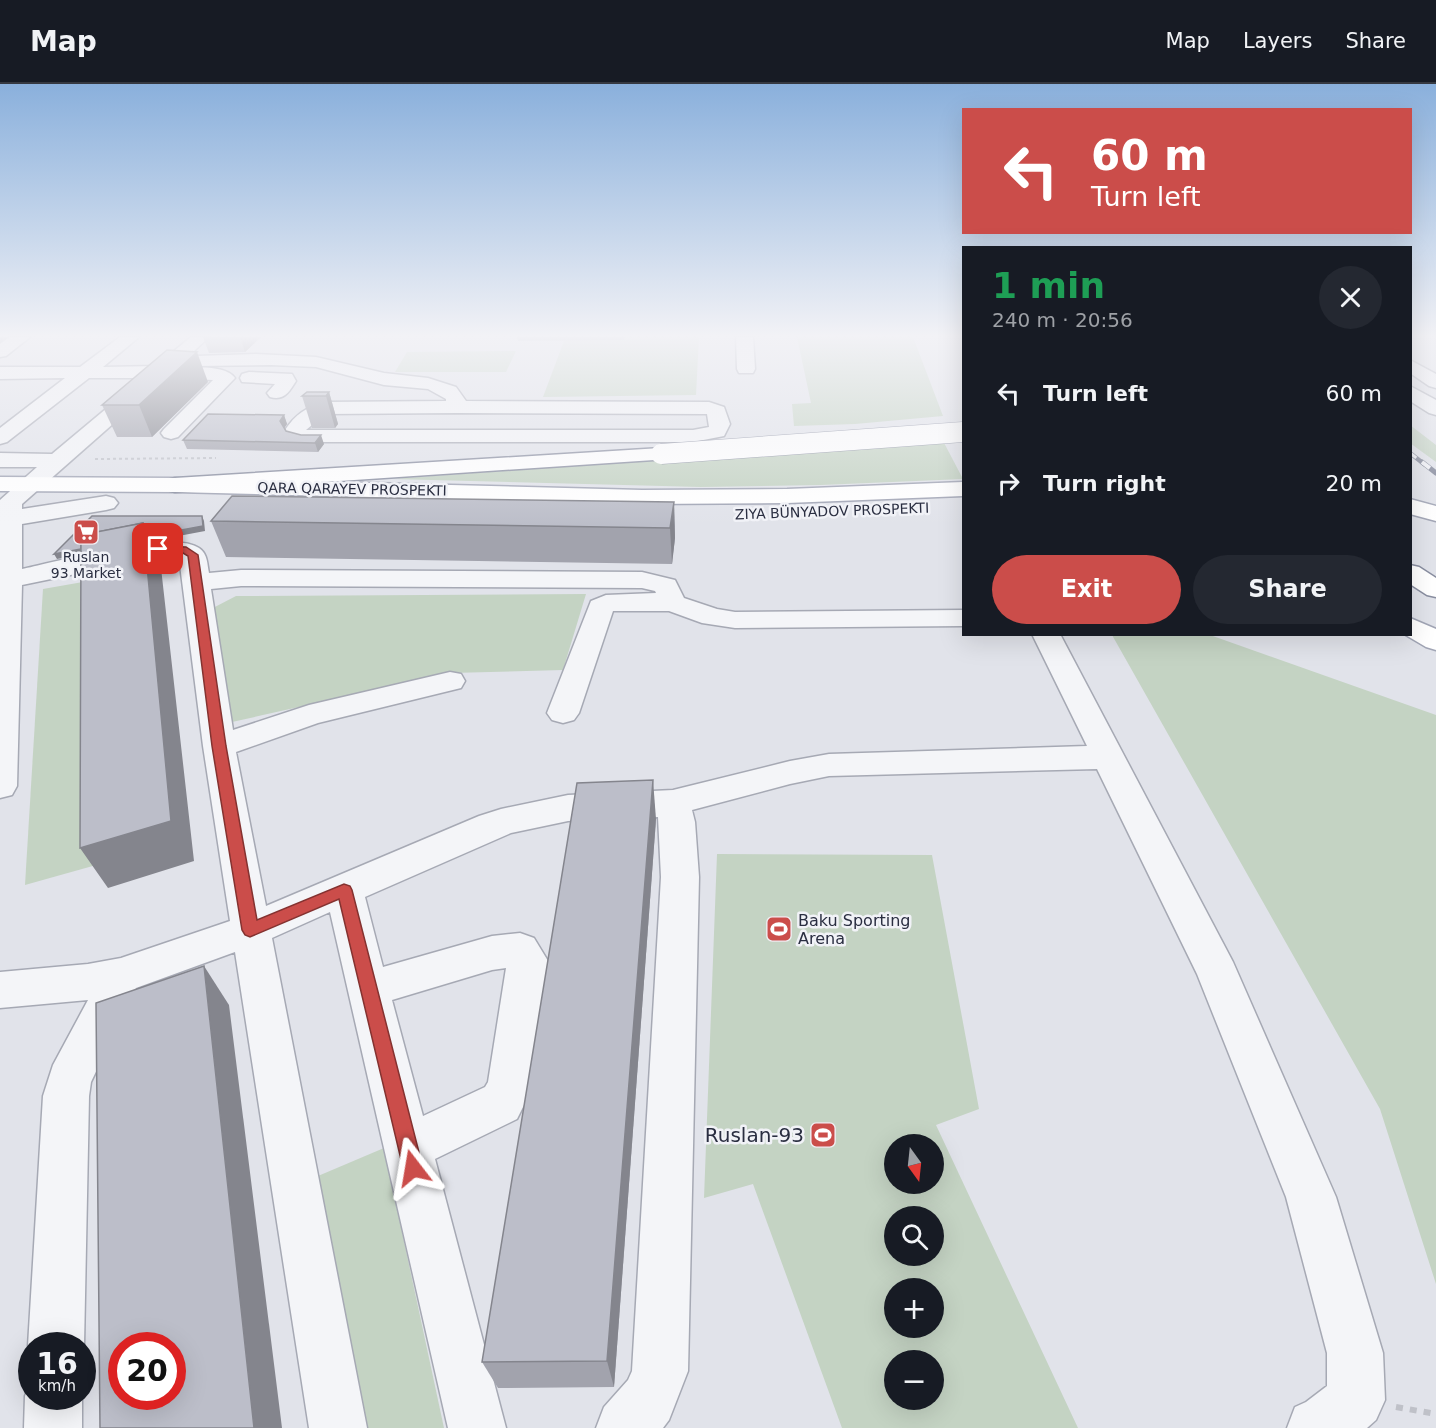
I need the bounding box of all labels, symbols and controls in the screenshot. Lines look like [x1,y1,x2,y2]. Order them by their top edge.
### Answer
text: Map [30,25,97,58]
text: Map [1166,29,1210,53]
text: Layers [1243,29,1312,53]
text: Share [1345,29,1406,53]
text: 60 m [1091,131,1208,180]
icon: left [992,132,1070,210]
text: Turn left [1091,181,1201,212]
text: 1 min [992,265,1105,306]
button: close [1319,266,1382,329]
text: 240 m · 20:56 [992,308,1133,332]
icon: left [992,377,1025,410]
text: Turn left [1043,381,1148,406]
text: 60 m [1326,381,1382,406]
icon: right [992,467,1025,500]
text: Turn right [1043,471,1166,496]
text: 20 m [1326,471,1382,496]
street label: QARA QARAYEV PROSPEKTI [257,479,447,499]
street label: ZIYA BÜNYADOV PROSPEKTI [735,499,929,522]
supermarket icon: Ruslan 93 Market [71,517,101,547]
pin [132,523,183,574]
icon: arrive [141,532,174,565]
place label: Ruslan 93 Market [51,549,122,581]
button: Exit [992,555,1181,624]
button: Share [1193,555,1382,624]
place label: Baku Sporting Arena [798,911,910,948]
sports icon: Baku Sporting Arena [764,914,794,944]
sports icon: Ruslan-93 [808,1120,838,1150]
place label: Ruslan-93 [705,1123,804,1147]
north arrow [884,1134,944,1194]
map controls [884,1134,944,1410]
position arrow [381,1136,445,1200]
button: search [884,1206,944,1266]
button: + [884,1278,944,1338]
speed limit sign: 20 [108,1332,186,1410]
text: 16 [36,1346,78,1381]
button: − [884,1350,944,1410]
text: km/h [38,1377,76,1395]

